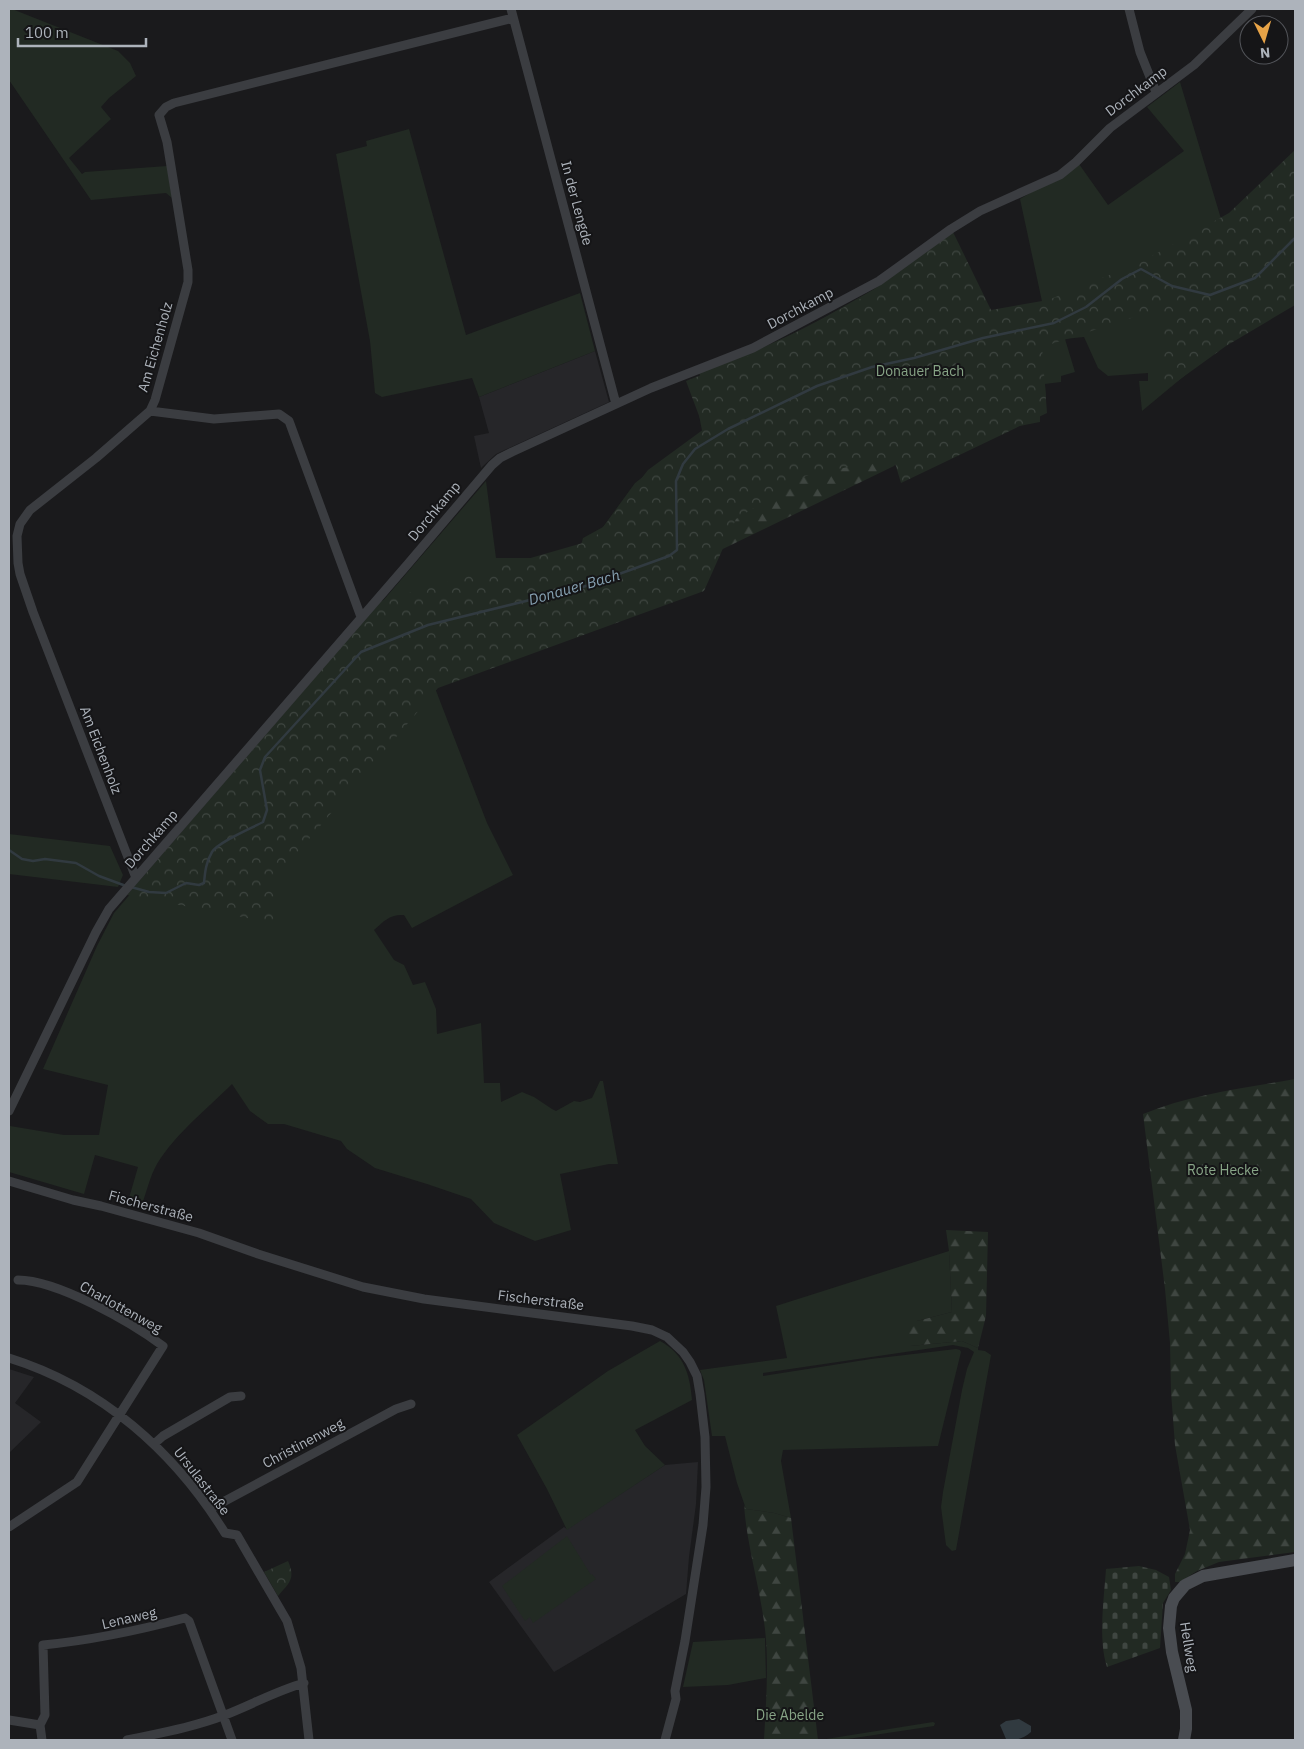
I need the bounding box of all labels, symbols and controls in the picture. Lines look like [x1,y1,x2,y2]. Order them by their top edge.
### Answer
scale bar [18,15,145,47]
north arrow [1239,15,1289,65]
text: 100 m [25,23,69,42]
text: N [1259,44,1271,62]
street label: Dorchkamp [1102,62,1170,120]
street label: In der Lengde [557,159,597,248]
street label: Dorchkamp [764,283,836,333]
street label: Am Eichenholz [134,299,177,394]
park label: Donauer Bach [876,362,964,380]
street label: Dorchkamp [404,477,464,545]
water label: Donauer Bach [526,565,622,609]
street label: Am Eichenholz [76,703,126,797]
street label: Dorchkamp [120,806,182,872]
park label: Rote Hecke [1187,1161,1259,1179]
street label: Fischerstraße [107,1186,196,1226]
street label: Charlottenweg [76,1277,166,1337]
street label: Fischerstraße [497,1286,585,1314]
street label: Christinenweg [259,1414,347,1472]
street label: Ursulastraße [170,1443,234,1519]
street label: Lenaweg [100,1603,159,1633]
street label: Hellweg [1176,1620,1202,1674]
park label: Die Abelde [756,1706,824,1724]

